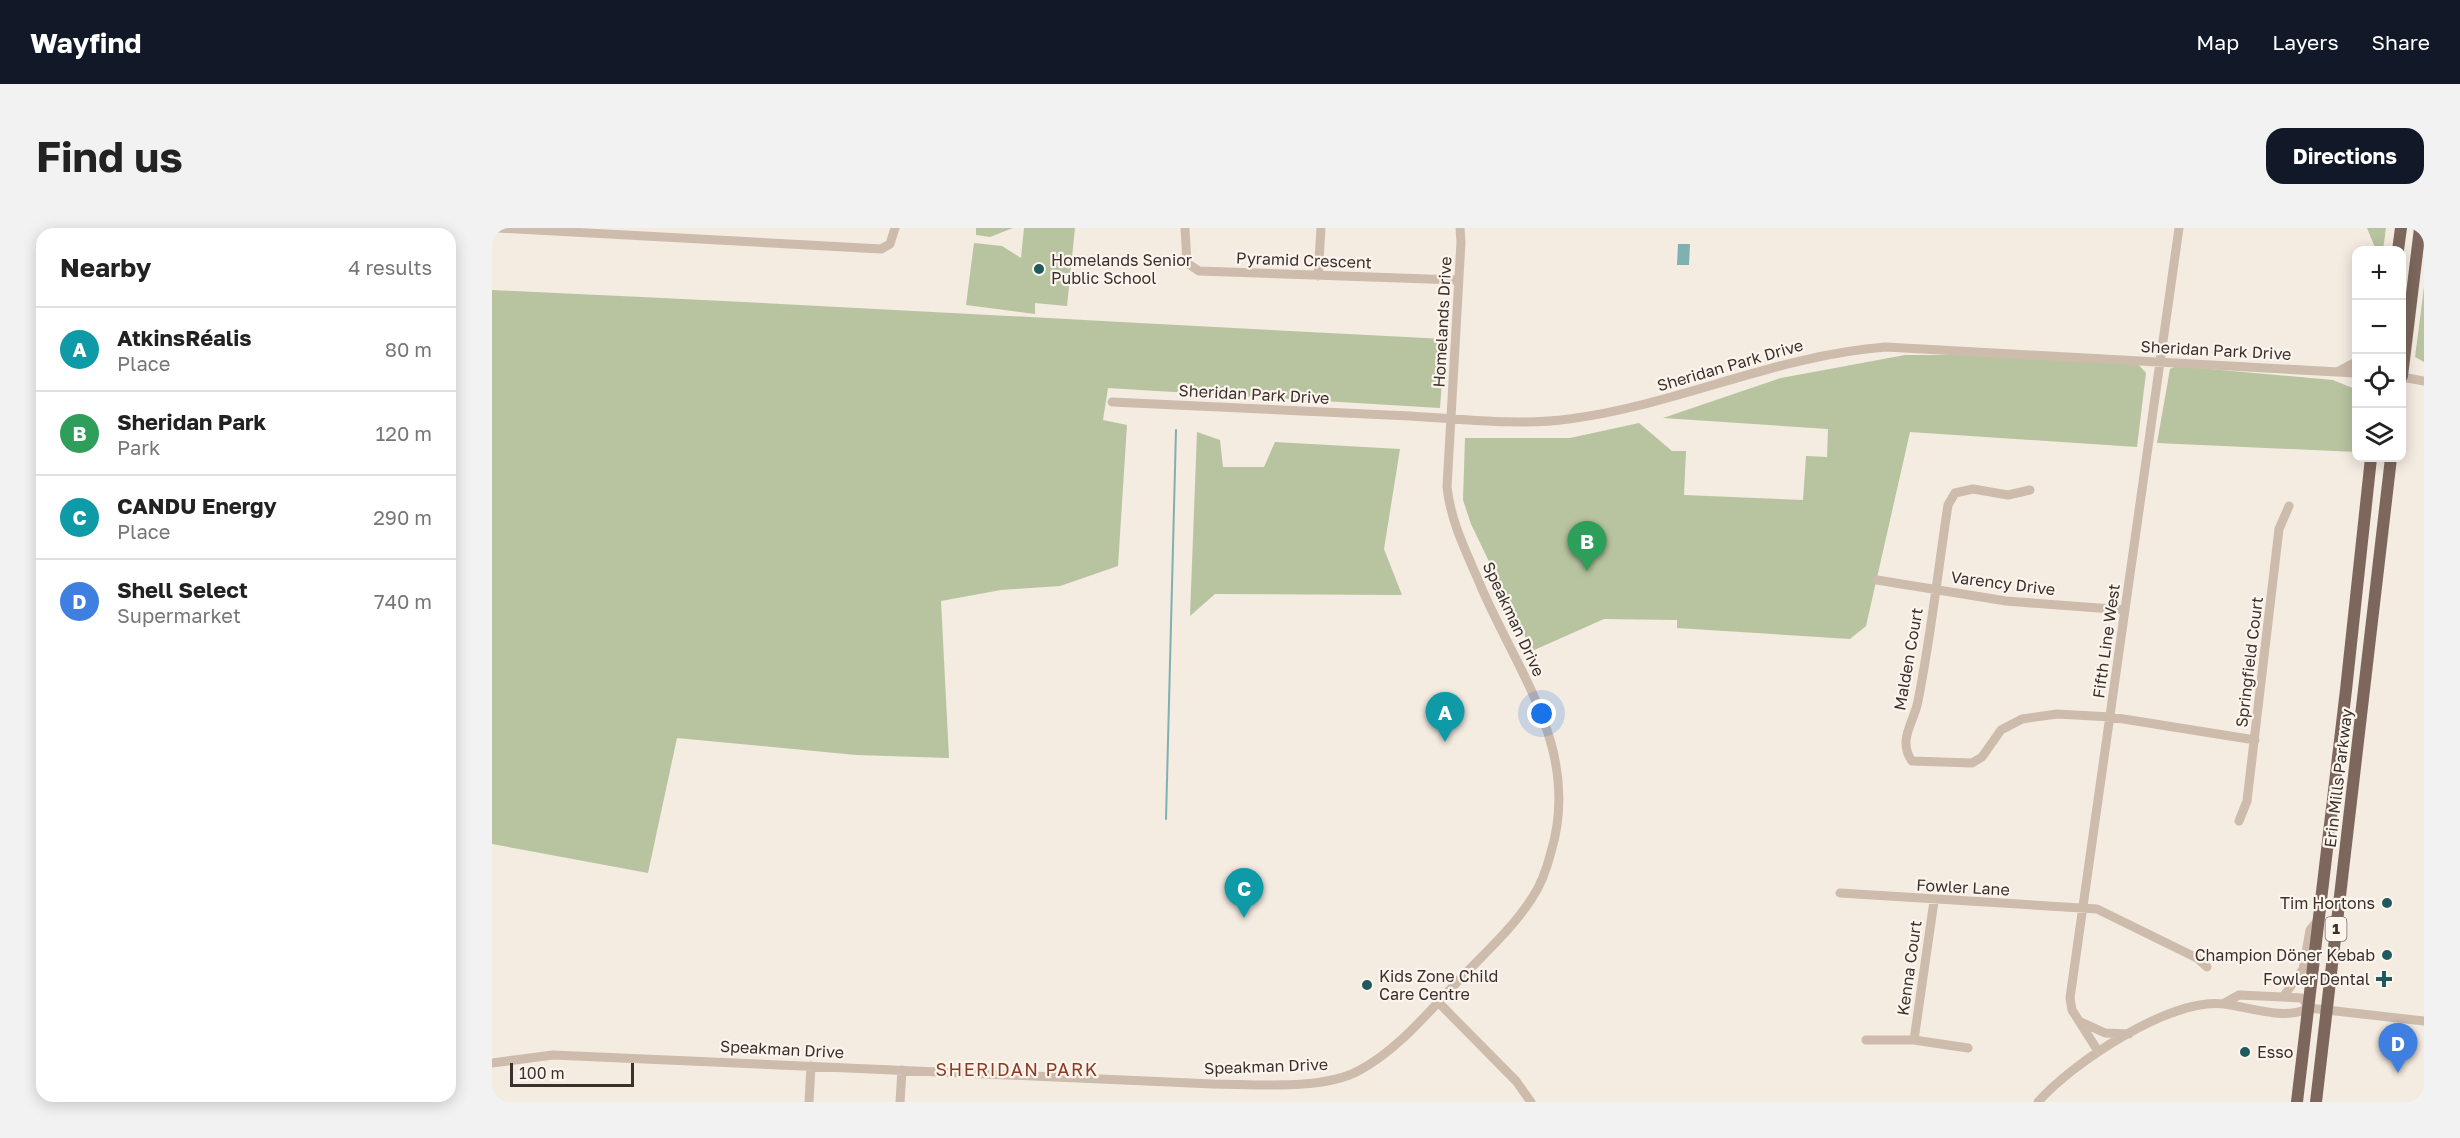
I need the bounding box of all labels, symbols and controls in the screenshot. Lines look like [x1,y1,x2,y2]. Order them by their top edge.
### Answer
text: Wayfind [30,26,142,59]
text: Map [2196,29,2239,55]
text: Layers [2272,29,2339,55]
text: Share [2372,29,2430,55]
button: Directions [2266,128,2424,184]
text: Find us [36,131,183,181]
map controls [2352,246,2406,462]
button: + [2352,246,2406,300]
street label: Pyramid Crescent [1236,248,1372,272]
place label: Homelands Senior Public School [1051,250,1192,288]
text: Nearby [60,252,151,283]
text: 4 results [348,255,432,279]
street label: Homelands Drive [1429,256,1455,388]
marker: Homelands Senior Public School [1032,262,1046,276]
button: − [2352,300,2406,354]
text: AtkinsRéalis [117,324,252,351]
street label: Sheridan Park Drive [1655,335,1805,395]
street label: Sheridan Park Drive [2140,336,2292,364]
text: A [72,337,87,361]
text: 80 m [385,337,432,361]
text: Place [117,351,170,375]
button: locate [2352,354,2406,408]
street label: Sheridan Park Drive [1178,380,1330,408]
text: Sheridan Park [117,408,266,435]
button: layers [2352,408,2406,462]
text: B [72,421,87,445]
text: 120 m [376,421,432,445]
text: Park [117,435,160,459]
text: CANDU Energy [117,492,277,519]
text: C [72,505,87,529]
text: 290 m [373,505,432,529]
text: Place [117,519,170,543]
pin: B [1568,522,1606,571]
street label: Speakman Drive [1479,559,1549,679]
street label: Varency Drive [1950,567,2056,599]
text: Shell Select [117,576,248,603]
street label: Fifth Line West [2088,582,2124,700]
text: D [72,589,87,613]
text: 740 m [374,589,432,613]
street label: Springfield Court [2231,595,2267,729]
text: Supermarket [117,603,241,627]
street label: Malden Court [1889,606,1927,712]
pin: A [1426,692,1464,742]
your location [1527,699,1556,728]
street label: Erin Mills Parkway [2320,707,2356,849]
pin: C [1224,868,1263,918]
street label: Fowler Lane [1916,875,2010,899]
place label: Tim Hortons [2280,893,2375,913]
marker: Tim Hortons [2380,896,2394,910]
road number: 1 [2326,917,2346,941]
street label: Kenna Court [1892,919,1926,1017]
place label: Champion Döner Kebab [2195,945,2375,965]
marker: Champion Döner Kebab [2380,948,2394,962]
place label: Kids Zone Child Care Centre [1379,966,1498,1004]
place label: Fowler Dental [2263,969,2370,989]
marker: Fowler Dental [2375,970,2393,988]
marker: Kids Zone Child Care Centre [1360,978,1374,992]
pin: D [2378,1024,2418,1073]
street label: Speakman Drive [719,1036,845,1062]
place label: Esso [2257,1042,2293,1062]
marker: Esso [2238,1045,2252,1059]
street label: Speakman Drive [1204,1054,1328,1078]
district label: SHERIDAN PARK [935,1058,1099,1080]
scale bar [510,1060,634,1088]
text: 100 m [519,1063,565,1083]

